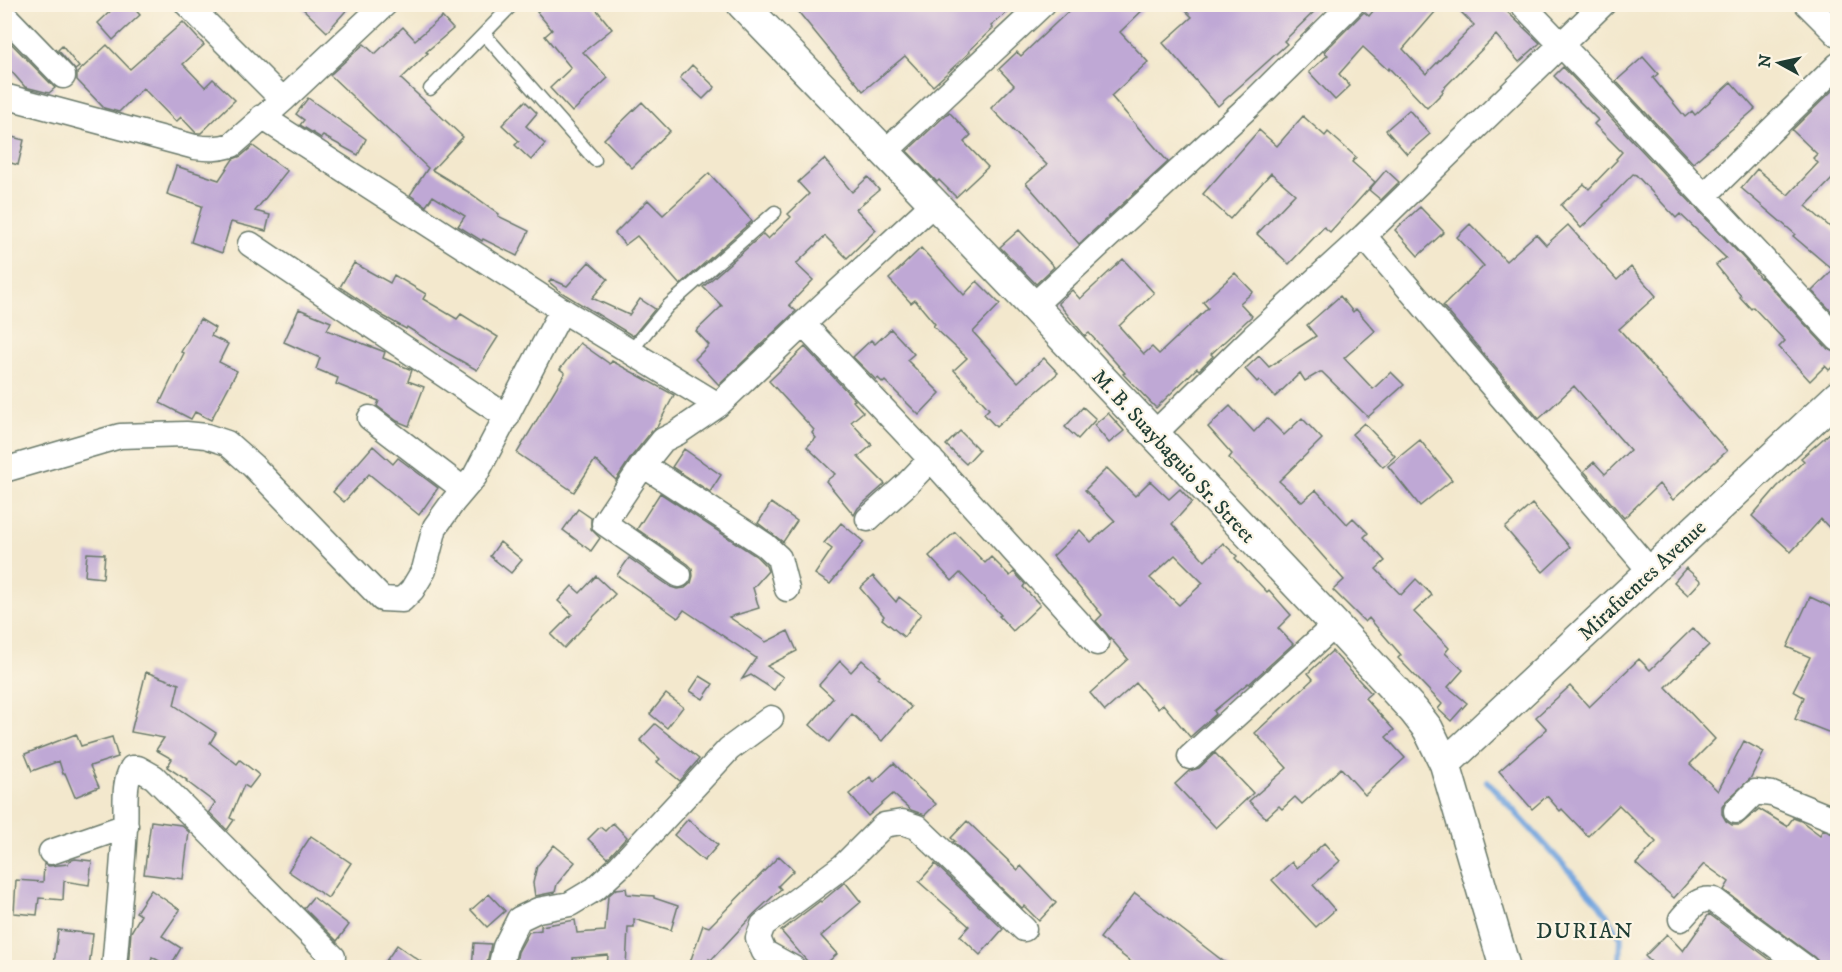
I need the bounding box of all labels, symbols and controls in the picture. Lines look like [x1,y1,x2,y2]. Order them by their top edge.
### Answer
north arrow [1749,33,1809,93]
text: N [1754,53,1776,69]
street label: M. B. Suaybaguio Sr. Street [1086,364,1261,549]
street label: Mirafuentes Avenue [1573,515,1712,647]
district label: DURIAN [1536,918,1634,945]

